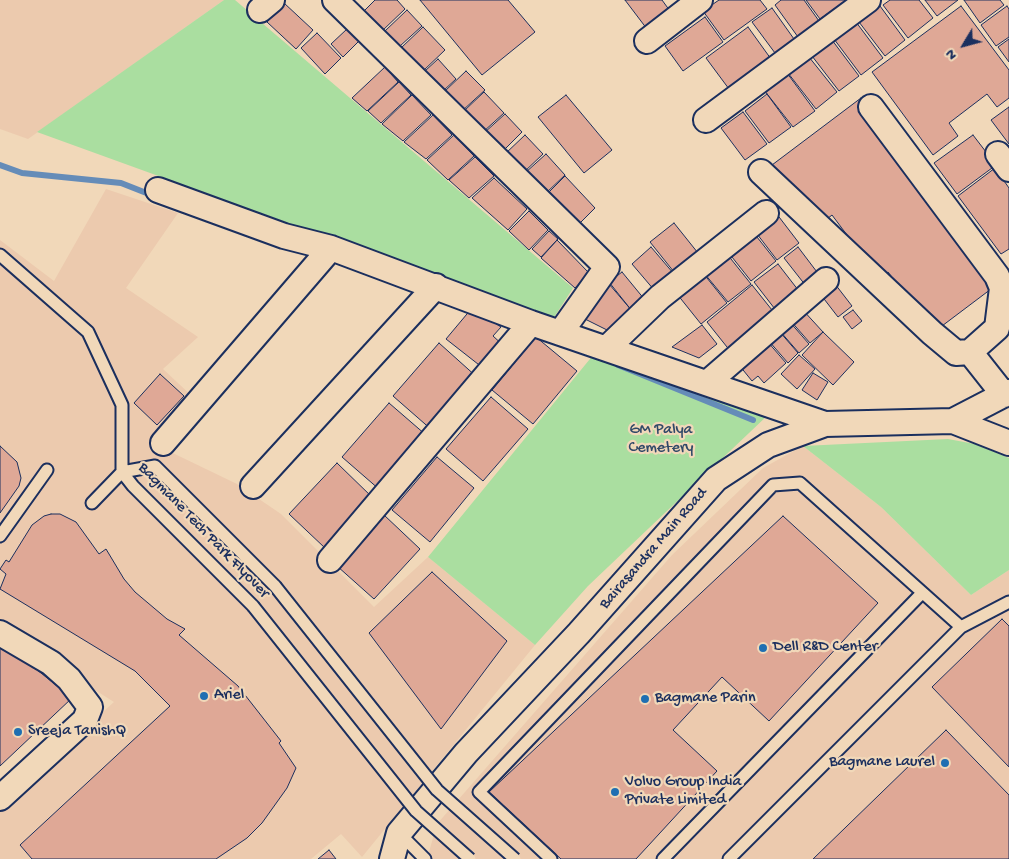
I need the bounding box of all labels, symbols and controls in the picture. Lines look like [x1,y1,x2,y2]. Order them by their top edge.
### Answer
north arrow [939,20,989,70]
text: N [942,46,961,63]
park label: GM Palya Cemetery [629,421,693,459]
street label: Bagmane Tech Park Flyover [133,459,273,603]
street label: Bairasandra Main Road [596,484,712,614]
place label: Dell R&D Center [773,638,877,658]
marker: Dell R&D Center [757,642,769,654]
place label: Ariel [214,686,244,706]
place label: Bagmane Parin [655,689,756,709]
marker: Ariel [198,690,210,702]
marker: Bagmane Parin [639,693,651,705]
place label: Sreeja TanishQ [28,722,126,742]
marker: Sreeja TanishQ [12,726,24,738]
place label: Bagmane Laurel [829,753,935,773]
marker: Bagmane Laurel [939,757,951,769]
place label: Volvo Group India Private Limited [625,773,741,811]
marker: Volvo Group India Private Limited [609,786,621,798]

